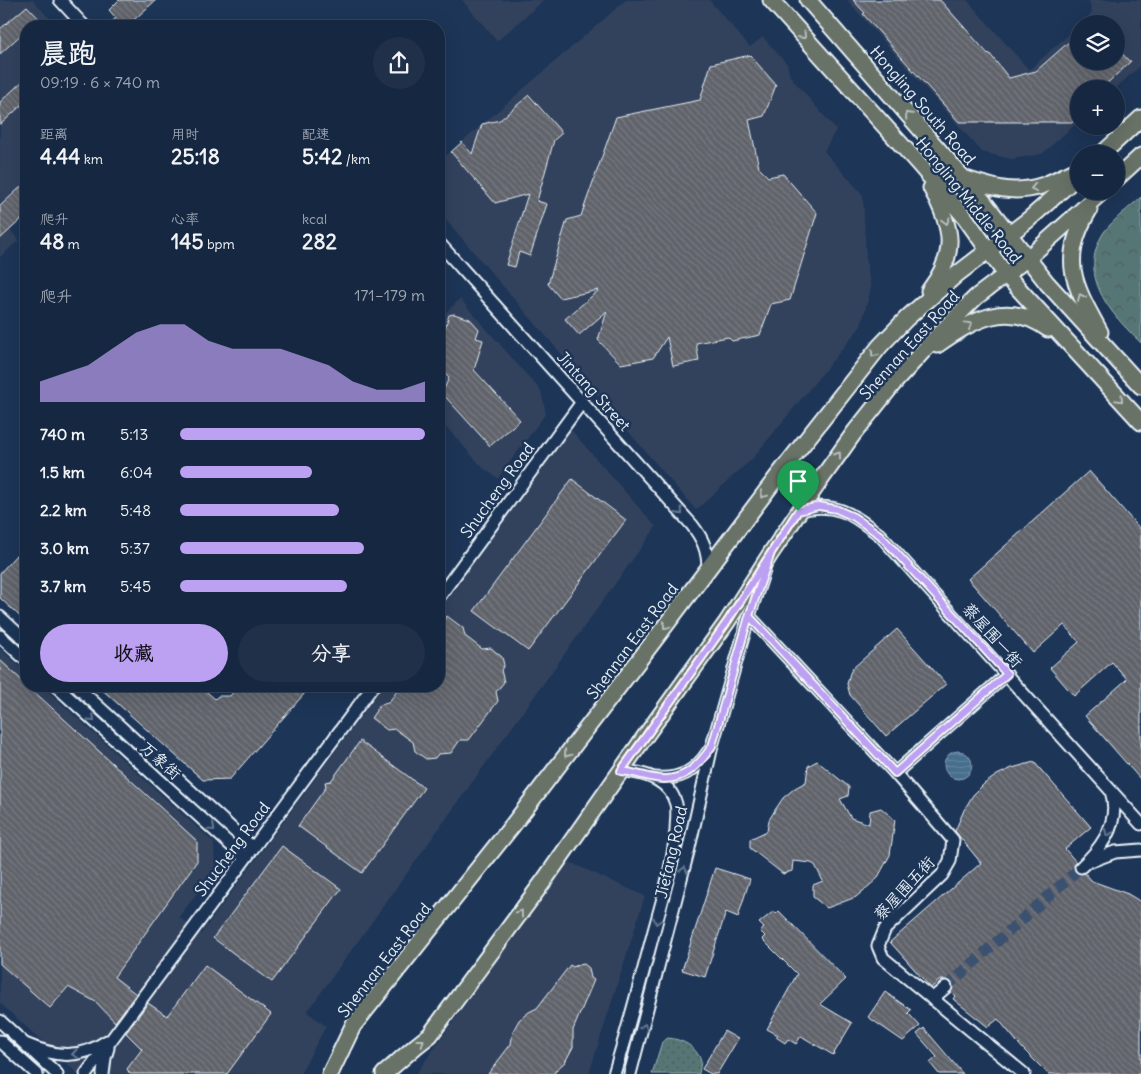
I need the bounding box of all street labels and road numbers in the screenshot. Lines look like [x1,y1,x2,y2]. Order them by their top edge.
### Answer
street label: Hongling South Road [866,41,980,169]
street label: Hongling Middle Road [912,133,1026,267]
street label: Shennan East Road [855,286,963,404]
street label: Jintang Street [553,347,635,435]
street label: Shucheng Road [456,438,538,542]
street label: Shennan East Road [582,579,682,703]
street label: 蔡屋围一街 [959,599,1027,671]
street label: 万象街 [136,737,186,783]
street label: Shucheng Road [190,798,274,900]
street label: Jiefang Road [651,804,691,900]
street label: 蔡屋围五街 [869,852,939,924]
street label: Shennan East Road [333,899,435,1021]

